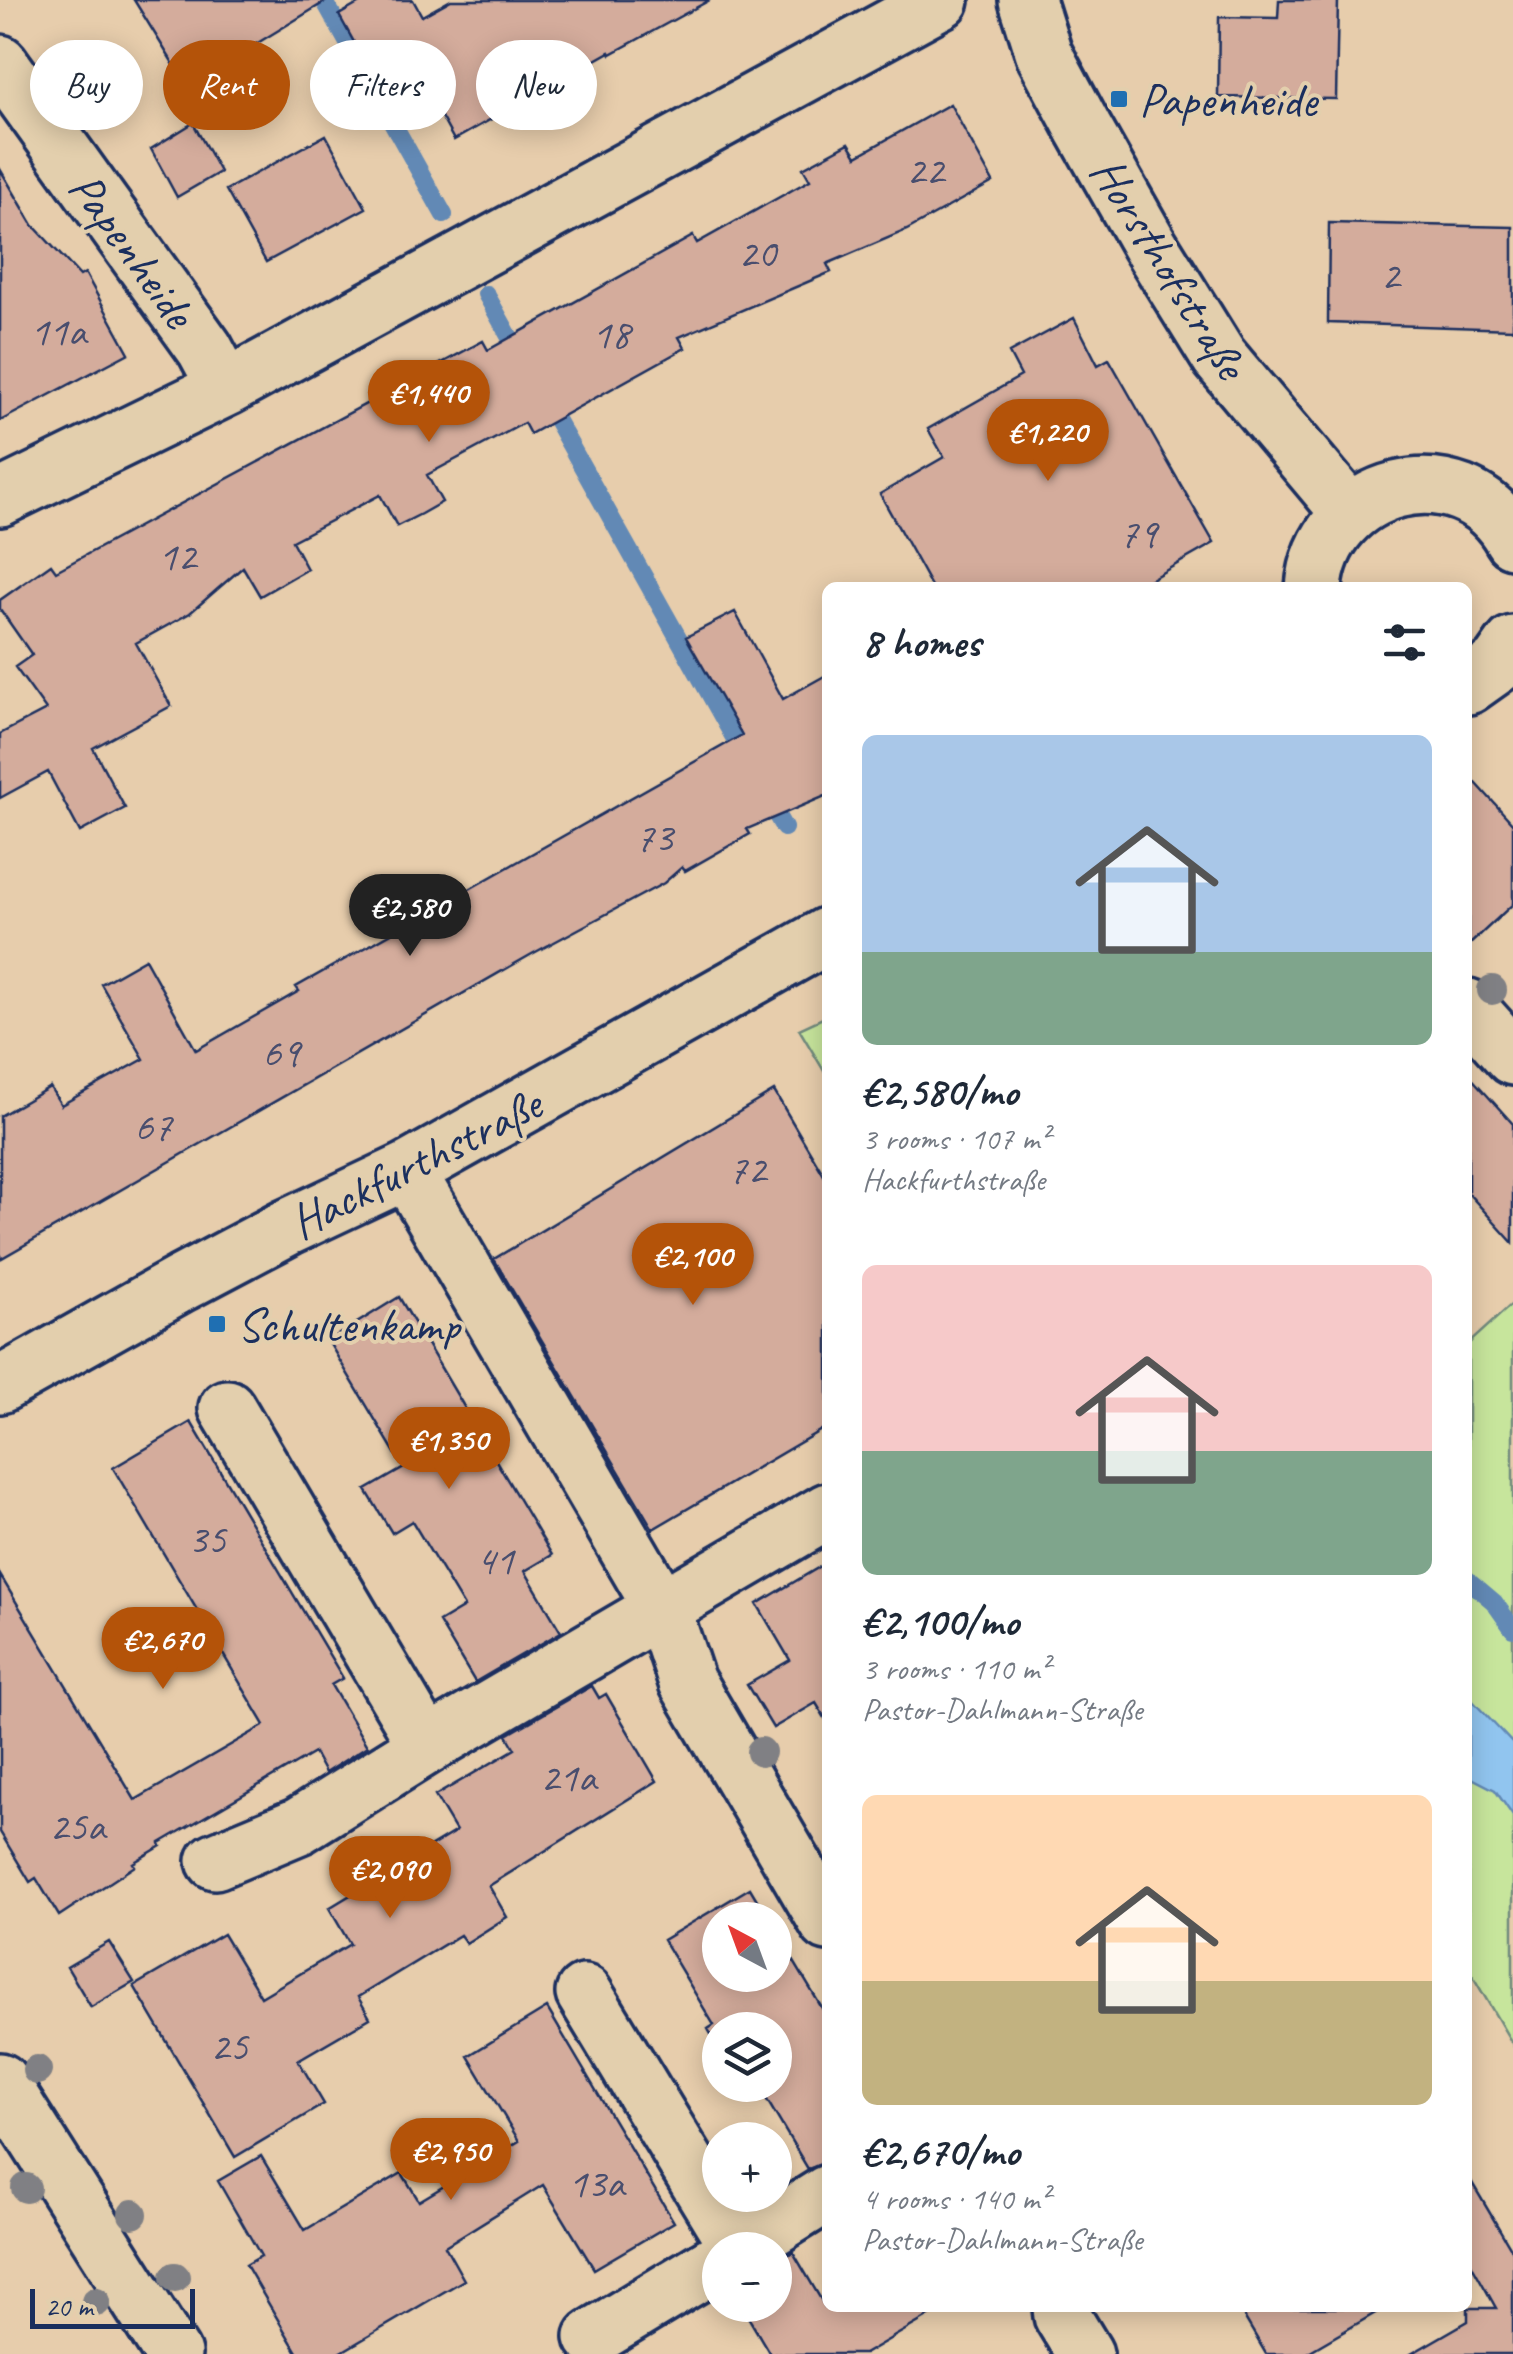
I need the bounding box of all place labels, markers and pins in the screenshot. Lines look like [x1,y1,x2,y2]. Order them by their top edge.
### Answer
place label: Papenheide [1139,70,1320,130]
marker: Papenheide [1108,88,1130,110]
pin: €1,440 [348,360,510,445]
pin: €1,220 [967,399,1129,484]
pin: €2,580 [329,874,491,959]
pin: €2,100 [612,1223,774,1308]
place label: Schultenkamp [237,1295,462,1355]
marker: Schultenkamp [206,1313,228,1335]
pin: €1,350 [368,1407,530,1492]
pin: €2,670 [82,1607,244,1692]
pin: €2,090 [309,1836,471,1921]
pin: €2,950 [370,2118,532,2203]

